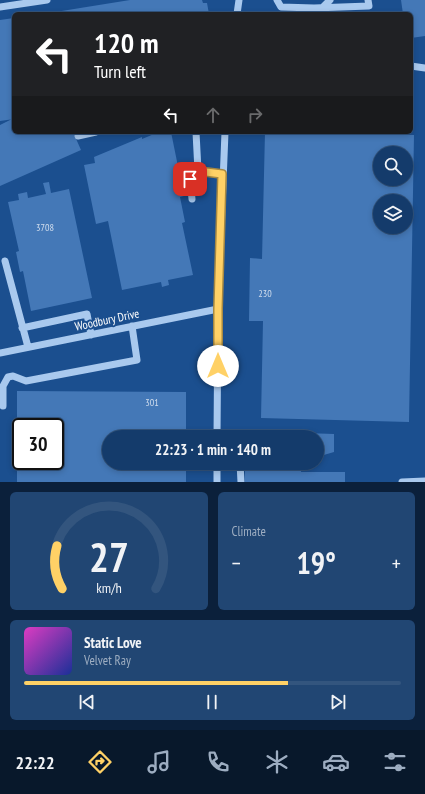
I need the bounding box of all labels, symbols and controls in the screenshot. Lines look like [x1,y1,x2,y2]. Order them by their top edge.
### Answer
text: 120 m [94,24,158,61]
icon: left [28,28,80,80]
text: Turn left [94,60,146,83]
icon: left [160,104,182,126]
icon: ahead [202,104,224,126]
icon: right [244,104,266,126]
map controls [373,146,413,234]
button: search [373,146,413,186]
pin [173,162,207,196]
icon: arrive [179,168,201,190]
button: layers [373,194,413,234]
house number: 3708 [36,221,54,234]
house number: 230 [258,287,272,300]
street label: Woodbury Drive [73,305,140,334]
position arrow [197,345,239,387]
house number: 301 [145,396,159,409]
speed limit sign: 30 [12,418,64,470]
text: 22:23 · 1 min · 140 m [155,440,271,459]
text: Climate [232,523,266,540]
text: 27 [89,530,129,583]
text: 19° [296,543,336,582]
text: − [232,549,241,577]
text: + [392,549,401,577]
text: km/h [96,578,121,597]
text: Static Love [84,633,142,652]
text: Velvet Ray [84,652,131,669]
icon: previous [76,691,98,713]
icon: pause [201,691,223,713]
icon: next [327,691,349,713]
icon: directions [86,748,114,776]
icon: music [145,748,173,776]
icon: phone [204,748,232,776]
icon: climate [263,748,291,776]
icon: car [322,748,350,776]
icon: filters [381,748,409,776]
text: 22:22 [16,751,55,774]

